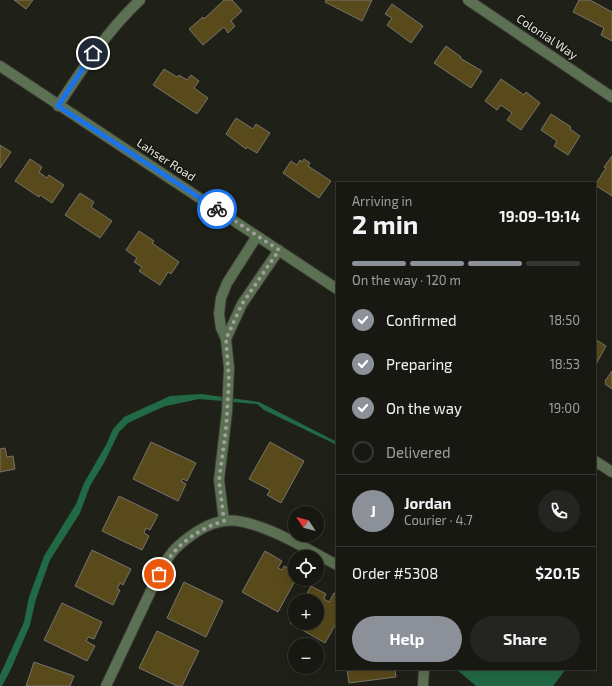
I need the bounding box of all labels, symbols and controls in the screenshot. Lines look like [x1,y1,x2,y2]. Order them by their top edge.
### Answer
street label: Colonial Way [514,11,581,62]
pin [76,36,110,70]
icon: home [82,42,104,64]
street label: Lahser Road [135,135,199,183]
courier [197,189,237,229]
text: Arriving in [352,193,412,209]
icon: bike [206,198,228,220]
text: 19:09–19:14 [499,207,580,225]
text: 2 min [352,208,418,239]
text: On the way · 120 m [352,272,461,288]
icon: check [352,309,374,331]
text: Confirmed [386,311,457,329]
text: 18:50 [549,312,580,328]
icon: check [352,353,374,375]
text: Preparing [386,355,452,373]
text: 18:53 [550,356,580,372]
icon: check [352,397,374,419]
text: On the way [386,399,462,417]
text: 19:00 [549,400,580,416]
text: Delivered [386,443,451,461]
button: phone [538,490,580,532]
text: Jordan [404,494,451,512]
text: J [370,502,376,520]
north arrow [288,506,324,542]
map controls [288,506,324,674]
text: Courier · 4.7 [404,512,473,528]
button: locate [288,550,324,586]
pin [142,557,176,591]
icon: bag [148,563,170,585]
text: Order #5308 [352,564,438,582]
text: $20.15 [535,564,580,582]
button: + [288,594,324,630]
button: Help [352,616,462,662]
button: Share [470,616,580,662]
button: − [288,638,324,674]

